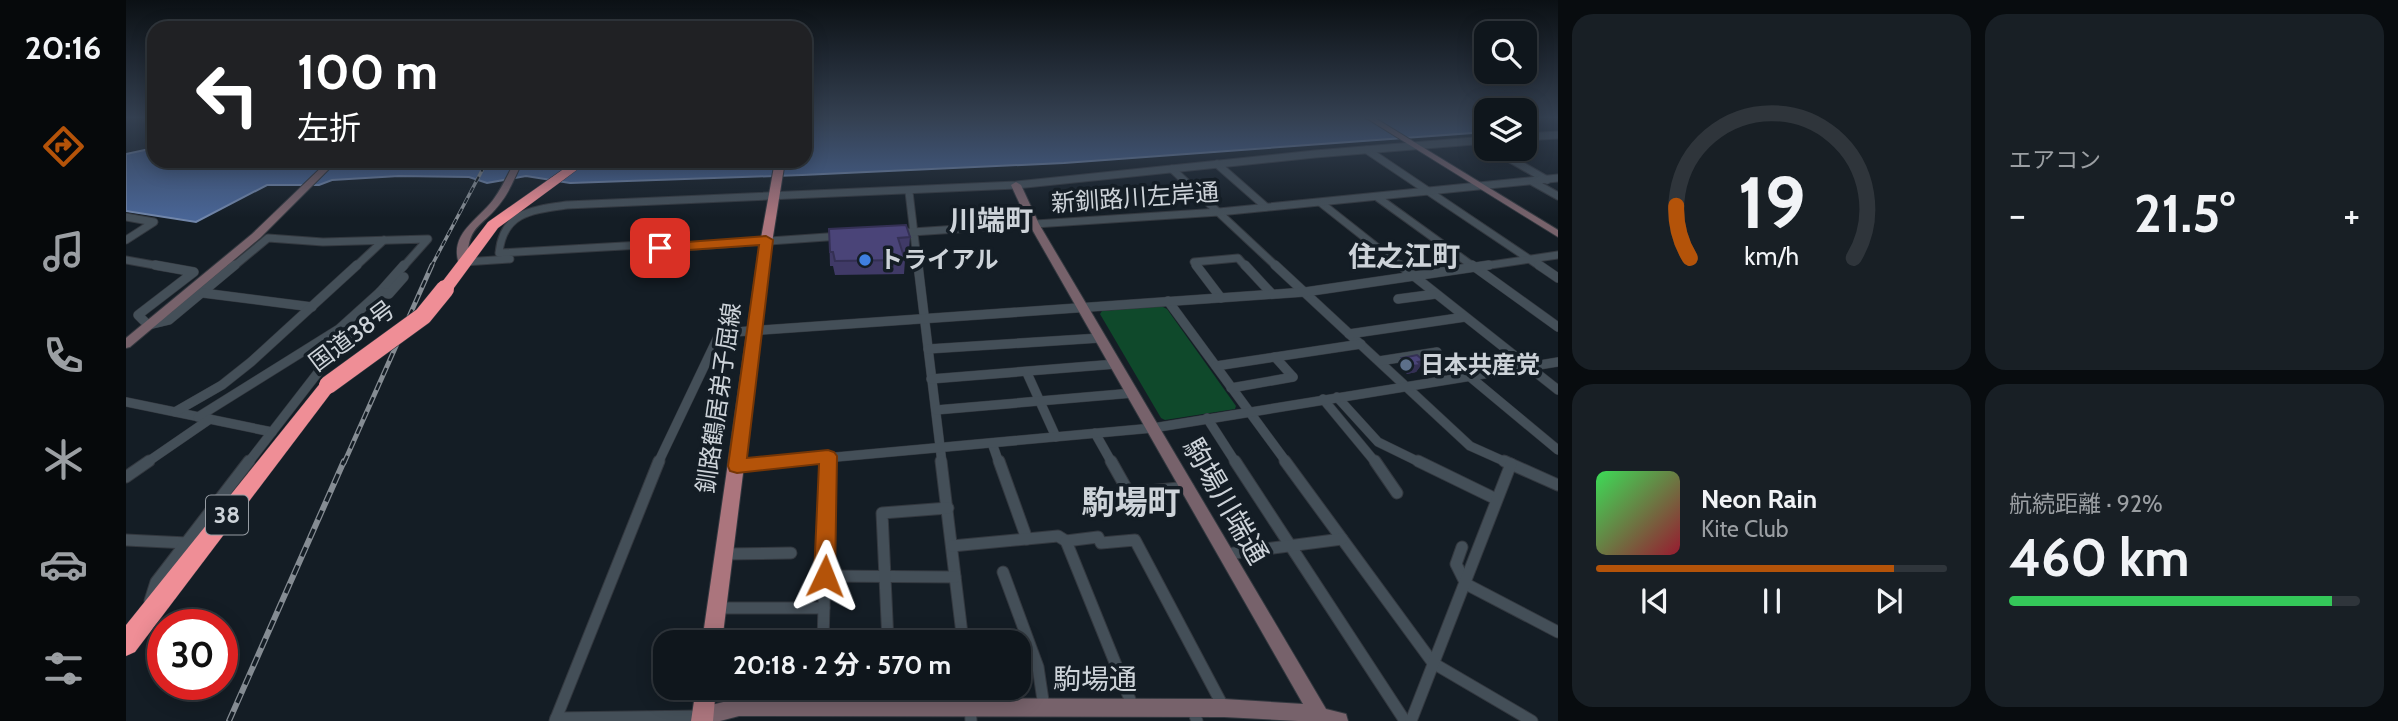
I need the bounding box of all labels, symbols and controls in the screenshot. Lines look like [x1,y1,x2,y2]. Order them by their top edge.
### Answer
map controls [1474,21,1537,161]
button: search [1474,21,1537,84]
text: 20:16 [25,28,101,67]
text: 100 m [297,42,438,101]
icon: left [182,49,273,140]
button: layers [1474,98,1537,161]
text: 左折 [297,108,361,147]
icon: directions [39,122,88,171]
text: エアコン [2009,146,2101,174]
text: 19 [1738,158,1805,246]
street label: 新釧路川左岸通 [1050,177,1220,218]
text: 21.5° [2134,182,2235,245]
text: − [2009,191,2026,238]
text: + [2343,191,2360,238]
district label: 川端町 [949,203,1033,237]
pin [630,218,690,278]
icon: music [39,227,88,276]
icon: arrive [641,229,679,267]
district label: 住之江町 [1348,239,1460,273]
text: km/h [1744,241,1799,271]
place label: トライアル [879,245,999,274]
marker: トライアル [857,252,873,268]
street label: 国道38号 [303,294,400,377]
street label: 釧路鶴居弟子屈線 [691,301,746,495]
icon: phone [39,331,88,380]
place label: 日本共産党 [1420,350,1540,379]
marker: 日本共産党 [1398,357,1414,373]
street label: 駒場川端通 [1176,432,1276,570]
icon: climate [39,435,88,484]
district label: 駒場町 [1082,482,1181,522]
text: Neon Rain [1701,483,1817,515]
text: 航続距離 · 92% [2009,490,2163,518]
road number: 38 [206,495,248,534]
text: Kite Club [1701,515,1788,543]
text: 460 km [2009,526,2189,589]
position arrow [788,539,862,613]
icon: car [39,540,88,589]
icon: previous [1636,582,1674,620]
icon: pause [1753,582,1791,620]
icon: next [1870,582,1908,620]
speed limit sign: 30 [147,609,238,700]
icon: filters [39,644,88,693]
text: 20:18 · 2 分 · 570 m [733,649,951,681]
street label: 駒場通 [1053,662,1137,696]

